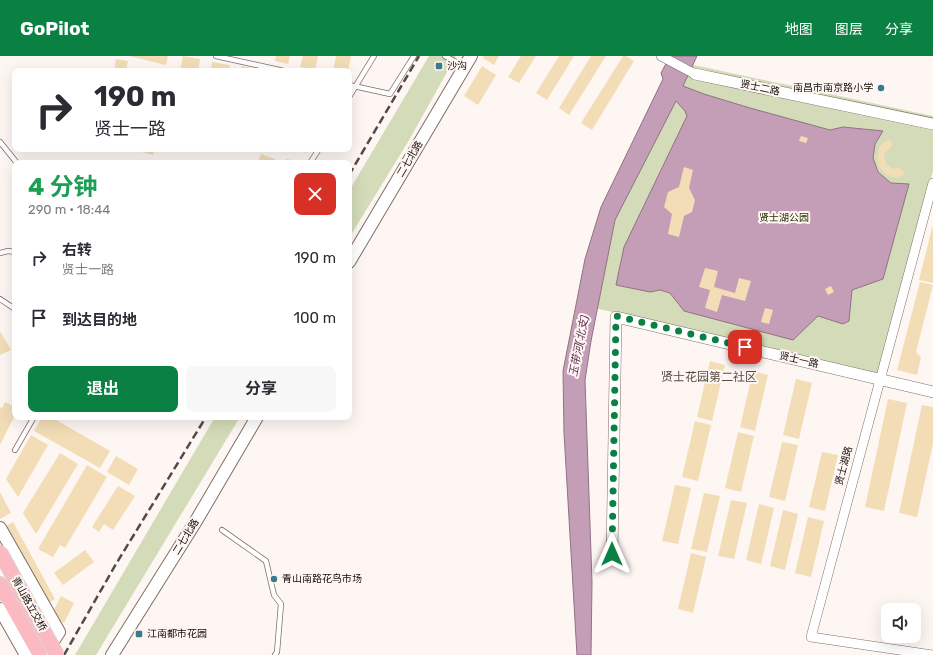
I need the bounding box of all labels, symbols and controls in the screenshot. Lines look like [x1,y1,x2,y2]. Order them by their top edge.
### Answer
text: GoPilot [20,17,89,40]
text: 地图 [785,21,813,38]
text: 图层 [835,21,863,38]
text: 分享 [885,21,913,38]
place label: 沙沟 [447,60,467,72]
marker: 沙沟 [434,61,444,71]
street label: 贤士二路 [739,78,781,98]
text: 190 m [94,80,177,113]
place label: 南昌市南京路小学 [793,82,873,94]
marker: 南昌市南京路小学 [876,83,886,93]
icon: right [28,84,80,136]
text: 贤士一路 [94,118,166,140]
street label: 二七北路 [395,139,425,179]
text: 4 分钟 [28,173,98,201]
button: close [294,173,336,215]
text: 290 m · 18:44 [28,202,110,217]
park label: 贤士湖公园 [759,212,809,224]
text: 右转 [62,241,92,259]
icon: right [28,247,50,269]
text: 190 m [294,249,336,267]
text: 贤士一路 [62,262,114,277]
icon: arrive [28,307,50,329]
text: 100 m [294,309,336,327]
text: 到达目的地 [62,311,137,329]
water label: 玉带河(北支) [567,314,591,378]
pin [728,330,762,364]
icon: arrive [734,336,756,358]
street label: 贤士一路 [778,350,820,370]
button: 退出 [28,366,178,412]
button: 分享 [186,366,336,412]
district label: 贤士花园第二社区 [661,370,757,384]
street label: 贤士湖路 [833,445,855,487]
street label: 二七北路 [170,517,202,557]
position arrow [591,533,633,575]
place label: 青山南路花鸟市场 [282,573,362,585]
marker: 青山南路花鸟市场 [269,574,279,584]
street label: 青山路立交桥 [9,575,49,633]
map controls [881,603,921,643]
button: sound [881,603,921,643]
place label: 江南都市花园 [147,628,207,640]
marker: 江南都市花园 [134,629,144,639]

